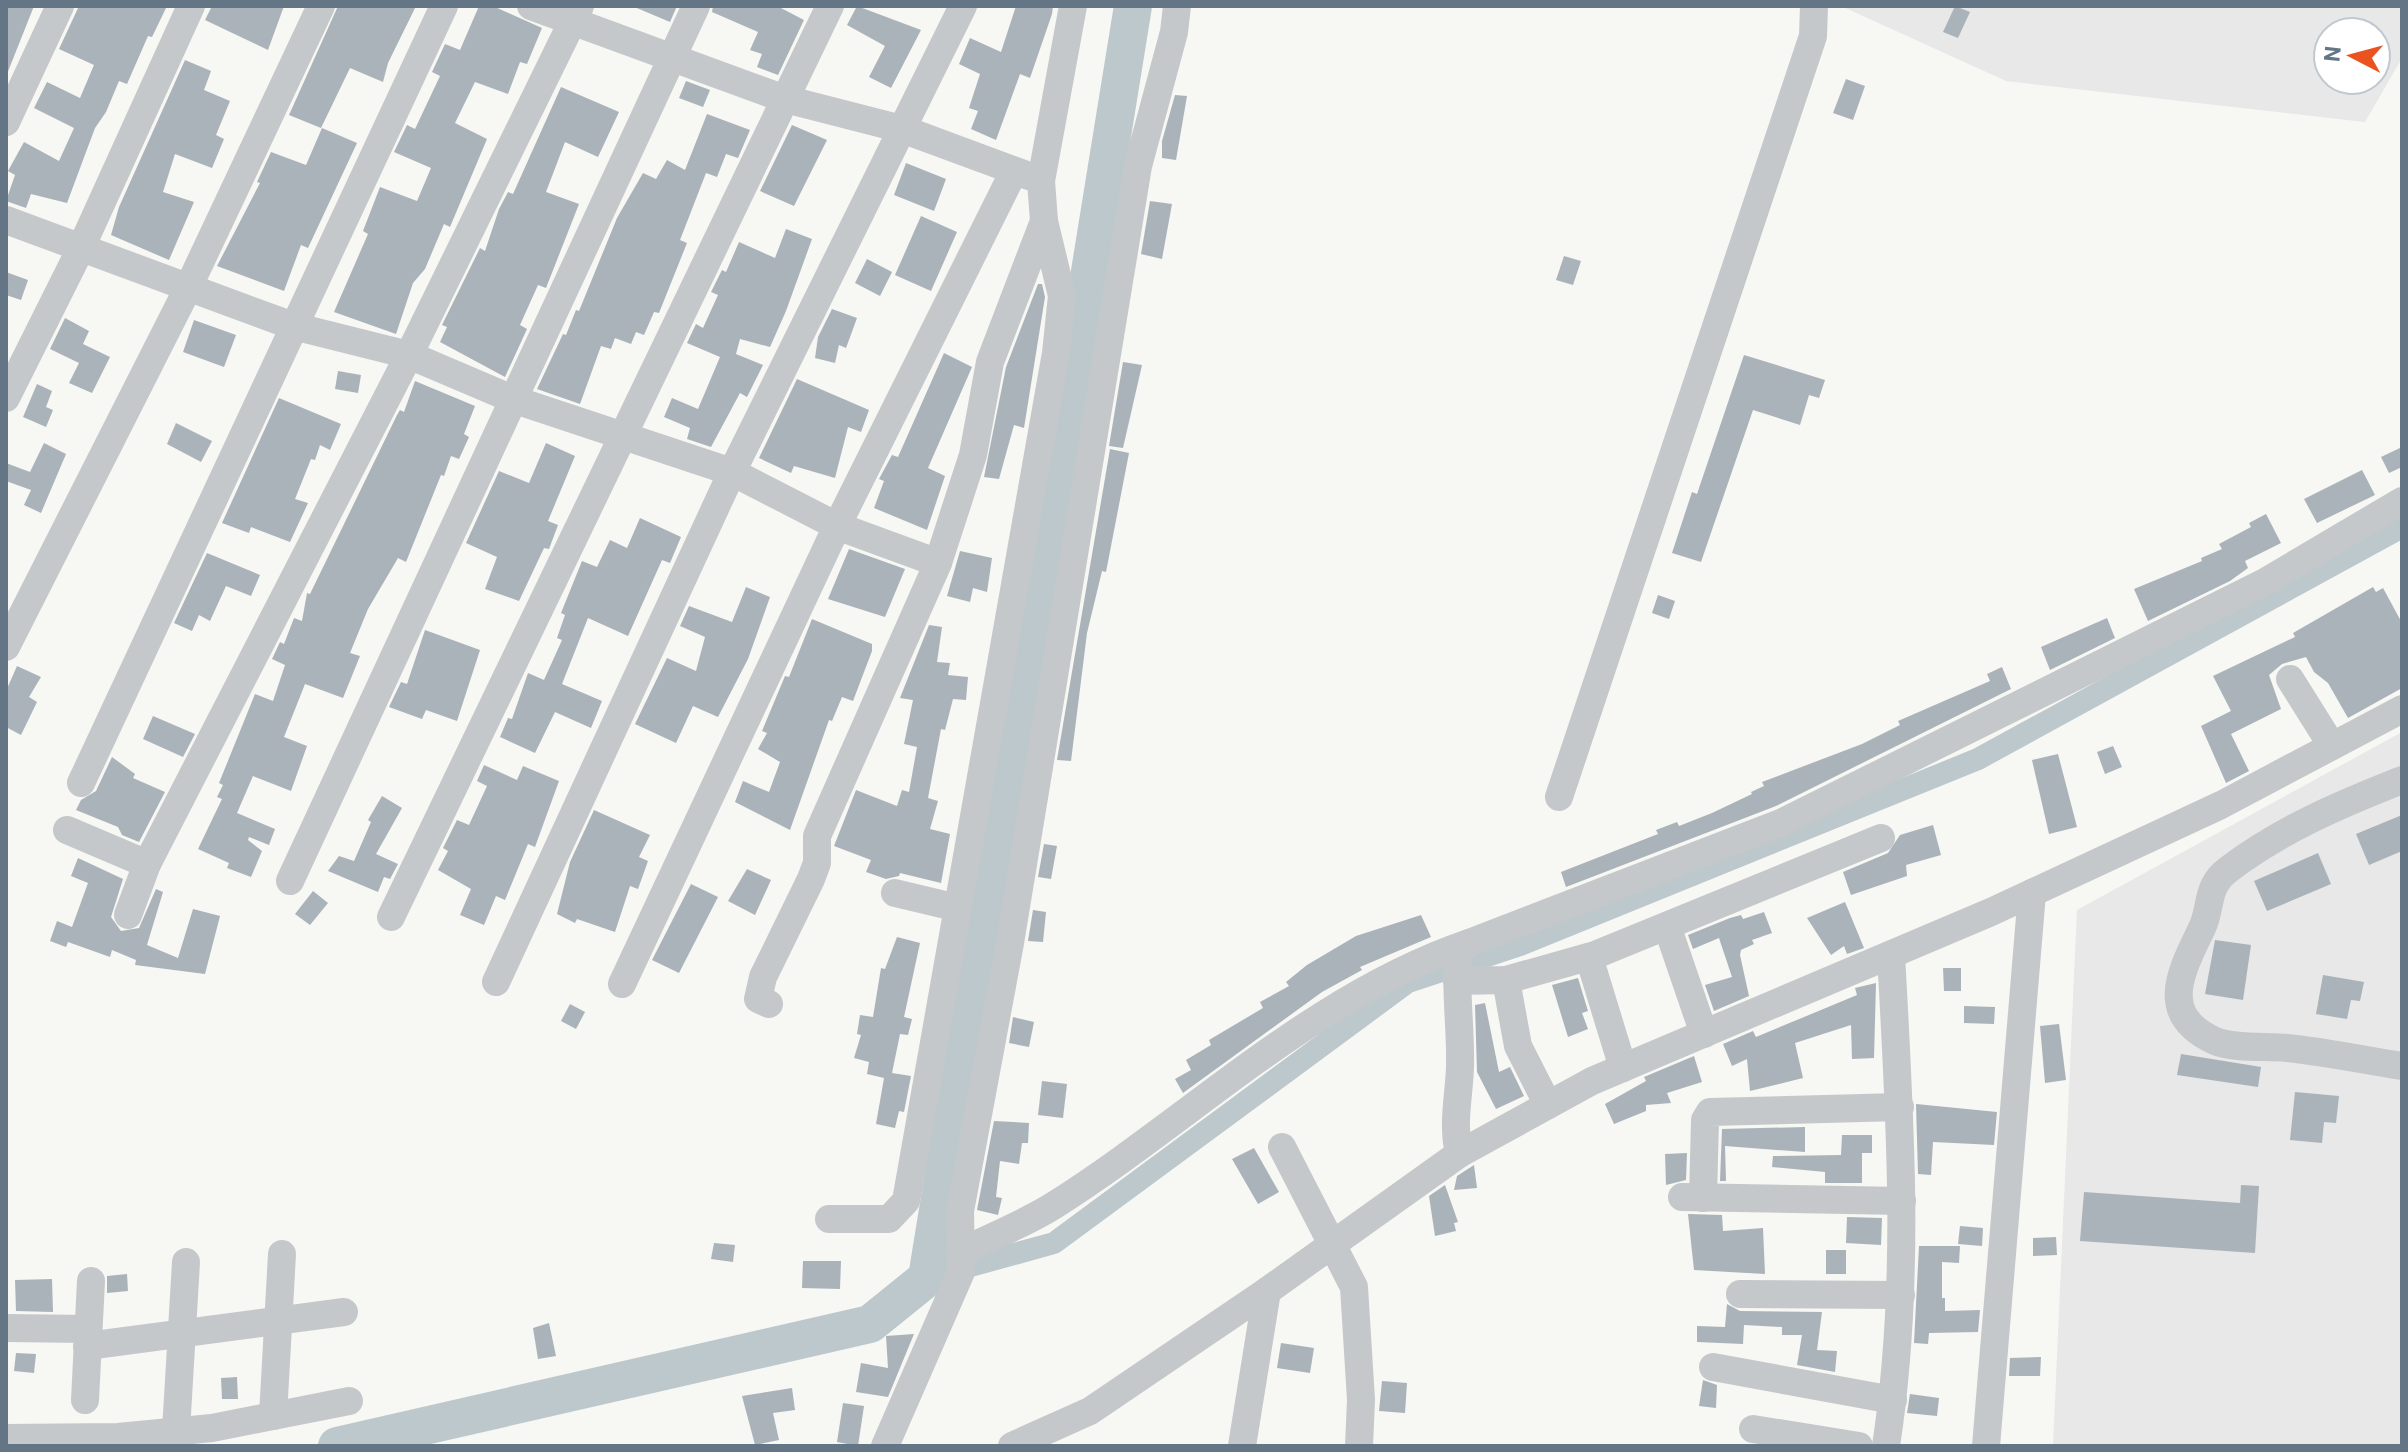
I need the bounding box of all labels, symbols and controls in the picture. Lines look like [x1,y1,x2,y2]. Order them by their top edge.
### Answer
north arrow [2312,16,2392,96]
text: N [2319,45,2346,63]

